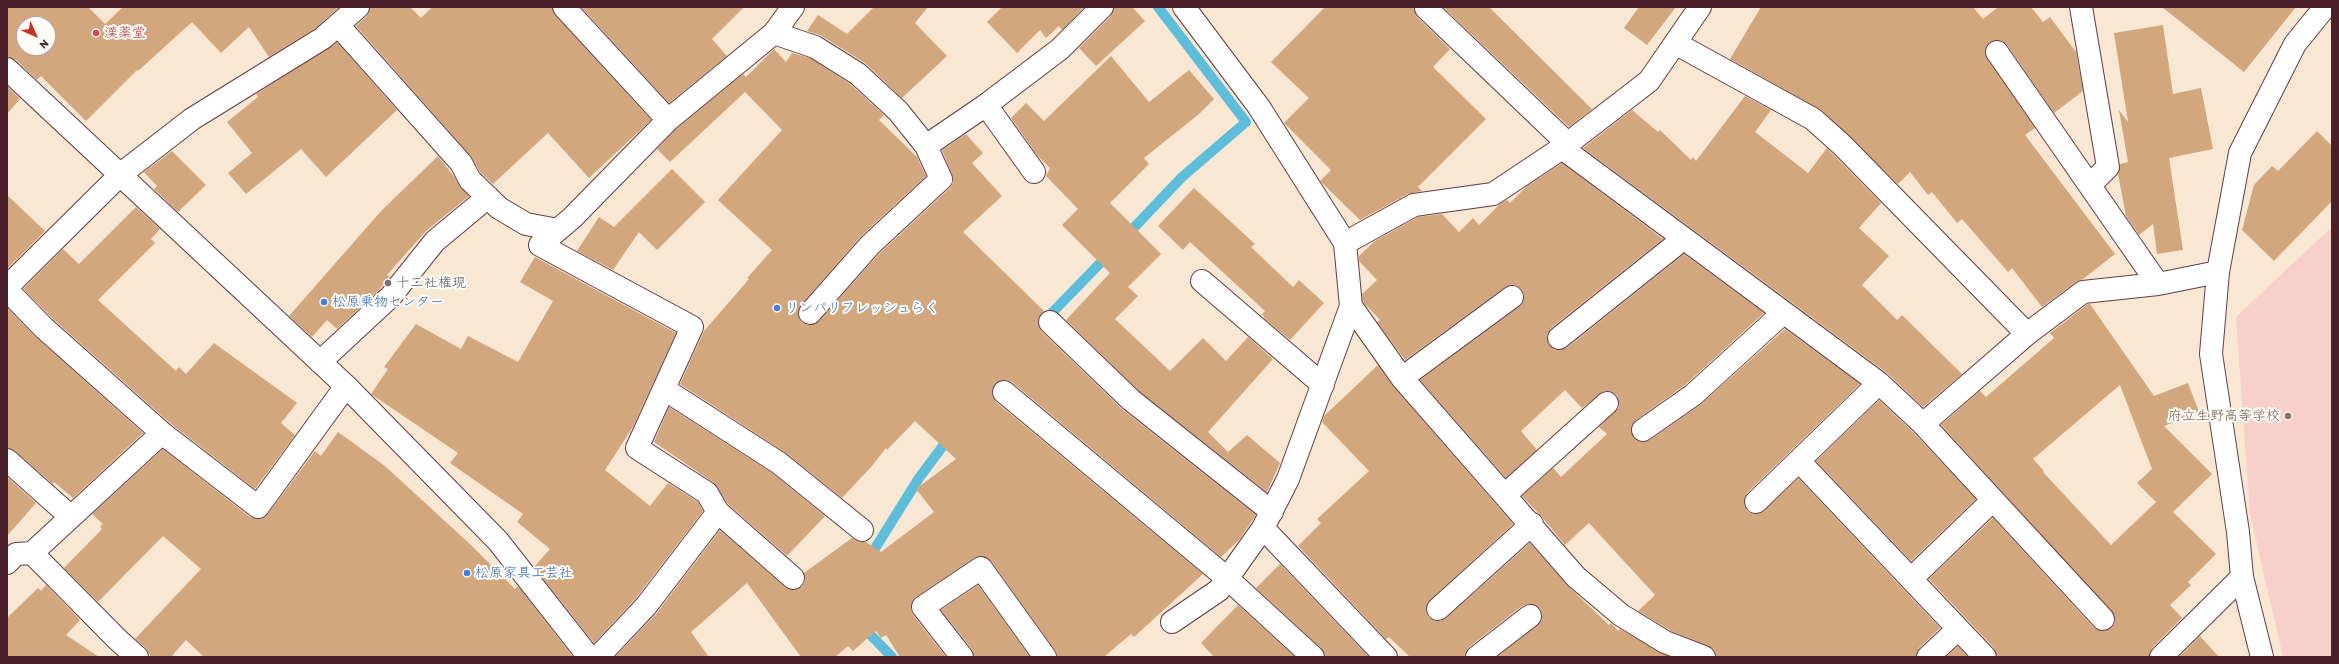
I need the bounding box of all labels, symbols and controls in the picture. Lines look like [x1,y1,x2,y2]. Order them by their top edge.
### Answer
north arrow [16,16,56,56]
place label: 漢薬堂 [104,25,146,41]
marker: 漢薬堂 [91,28,101,38]
text: N [37,37,51,51]
place label: 十二社権現 [396,275,466,291]
marker: 十二社権現 [383,278,393,288]
place label: 松原乗物センター [332,294,444,310]
marker: 松原乗物センター [319,297,329,307]
place label: リンパリフレッシュらく [785,300,939,316]
marker: リンパリフレッシュらく [772,303,782,313]
place label: 府立生野高等学校 [2168,408,2280,424]
marker: 府立生野高等学校 [2283,411,2293,421]
place label: 松原家具工芸社 [475,565,573,581]
marker: 松原家具工芸社 [462,568,472,578]

